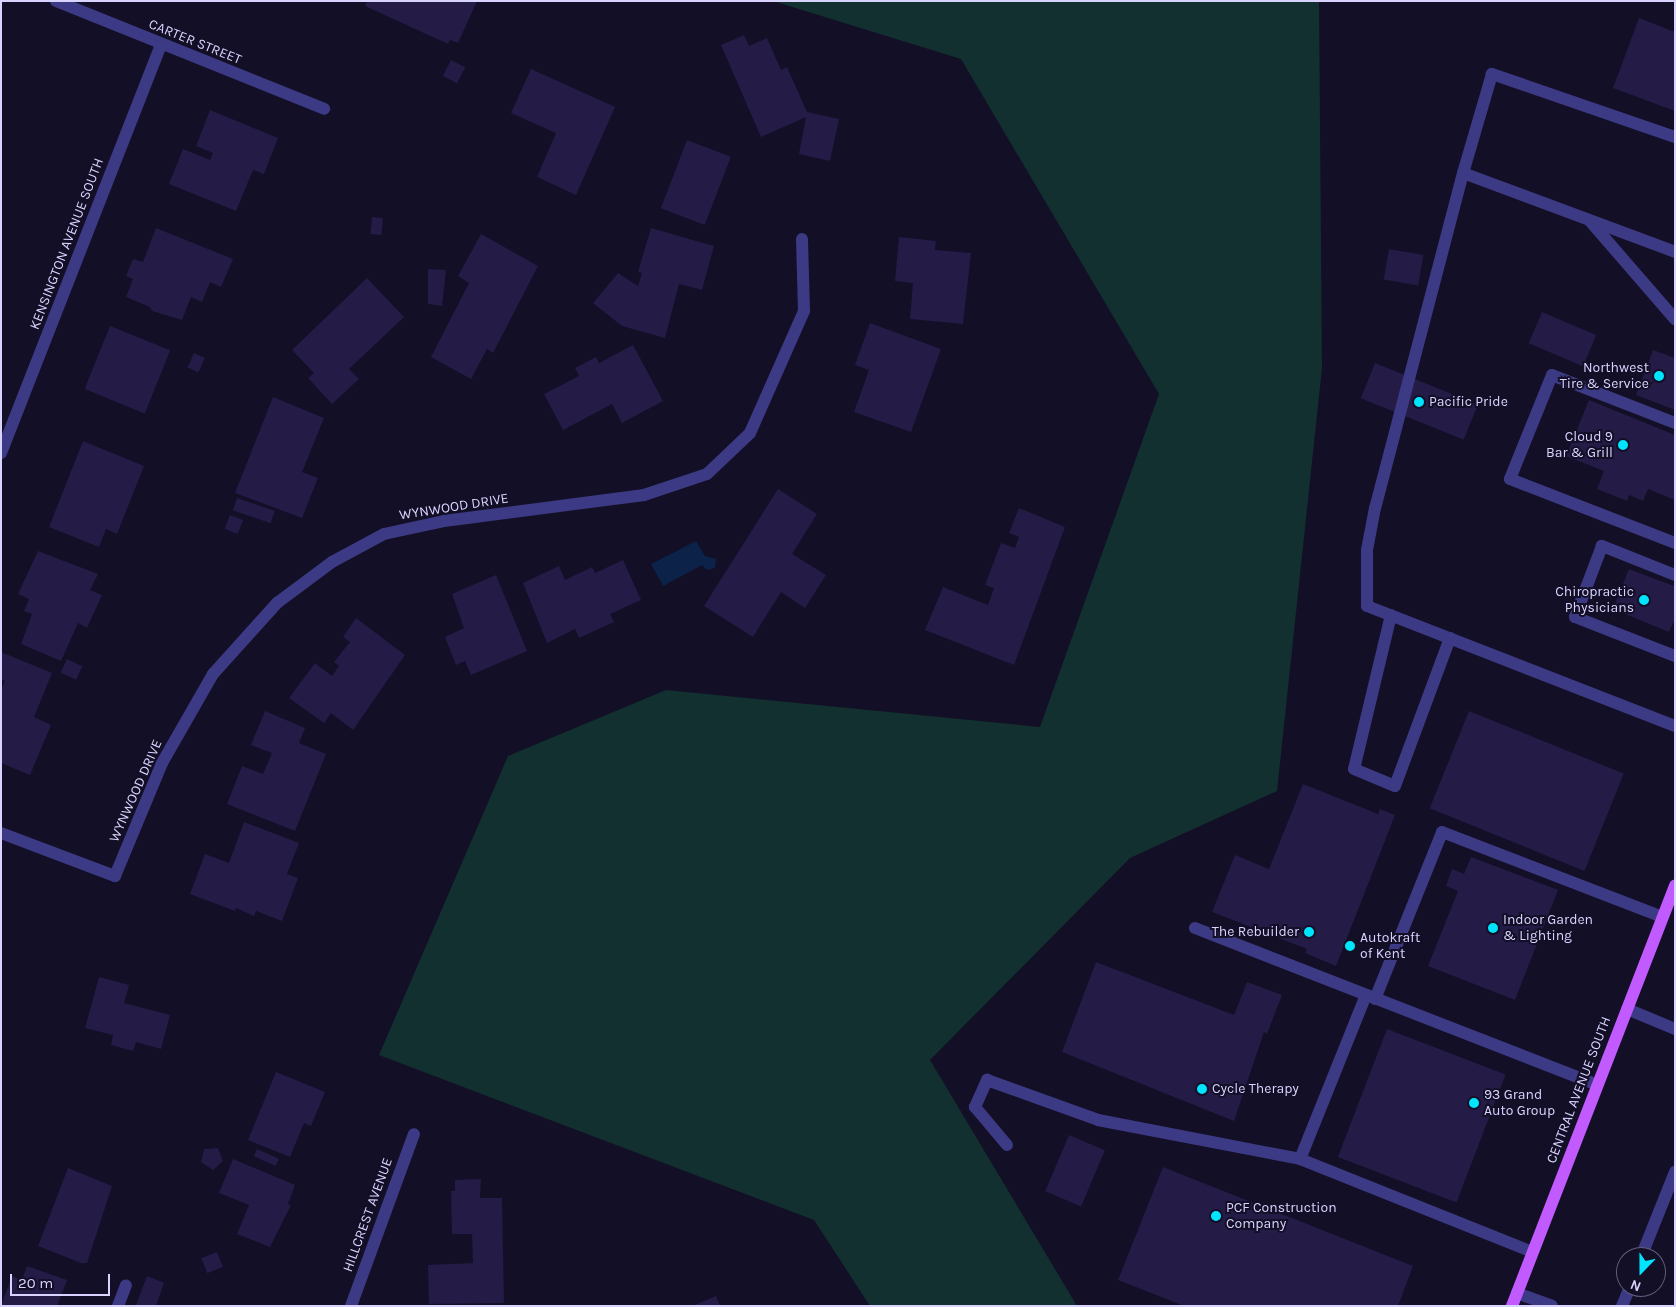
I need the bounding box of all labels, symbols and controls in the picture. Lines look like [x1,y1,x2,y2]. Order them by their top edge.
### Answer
street label: CARTER STREET [146,16,244,68]
street label: KENSINGTON AVENUE SOUTH [27,156,107,332]
place label: Northwest Tire & Service [1560,360,1649,392]
marker: Northwest Tire & Service [1653,370,1665,382]
place label: Pacific Pride [1429,394,1508,410]
marker: Pacific Pride [1413,396,1425,408]
place label: Cloud 9 Bar & Grill [1546,429,1613,462]
marker: Cloud 9 Bar & Grill [1617,439,1629,451]
street label: WYNWOOD DRIVE [398,490,510,524]
place label: Chiropractic Physicians [1555,584,1634,616]
marker: Chiropractic Physicians [1638,594,1650,606]
street label: WYNWOOD DRIVE [106,737,166,845]
place label: Indoor Garden & Lighting [1503,912,1593,944]
marker: Indoor Garden & Lighting [1487,922,1499,934]
place label: The Rebuilder [1212,924,1299,940]
marker: The Rebuilder [1303,926,1315,938]
place label: Autokraft of Kent [1360,930,1420,962]
marker: Autokraft of Kent [1344,940,1356,952]
street label: CENTRAL AVENUE SOUTH [1543,1014,1615,1166]
place label: Cycle Therapy [1212,1081,1299,1097]
marker: Cycle Therapy [1196,1083,1208,1095]
place label: 93 Grand Auto Group [1484,1087,1555,1120]
marker: 93 Grand Auto Group [1468,1097,1480,1109]
street label: HILLCREST AVENUE [340,1156,396,1274]
place label: PCF Construction Company [1226,1200,1337,1232]
marker: PCF Construction Company [1210,1210,1222,1222]
north arrow [1616,1247,1666,1297]
scale bar [12,1264,112,1296]
text: 20 m [18,1274,53,1292]
text: N [1628,1276,1643,1295]

